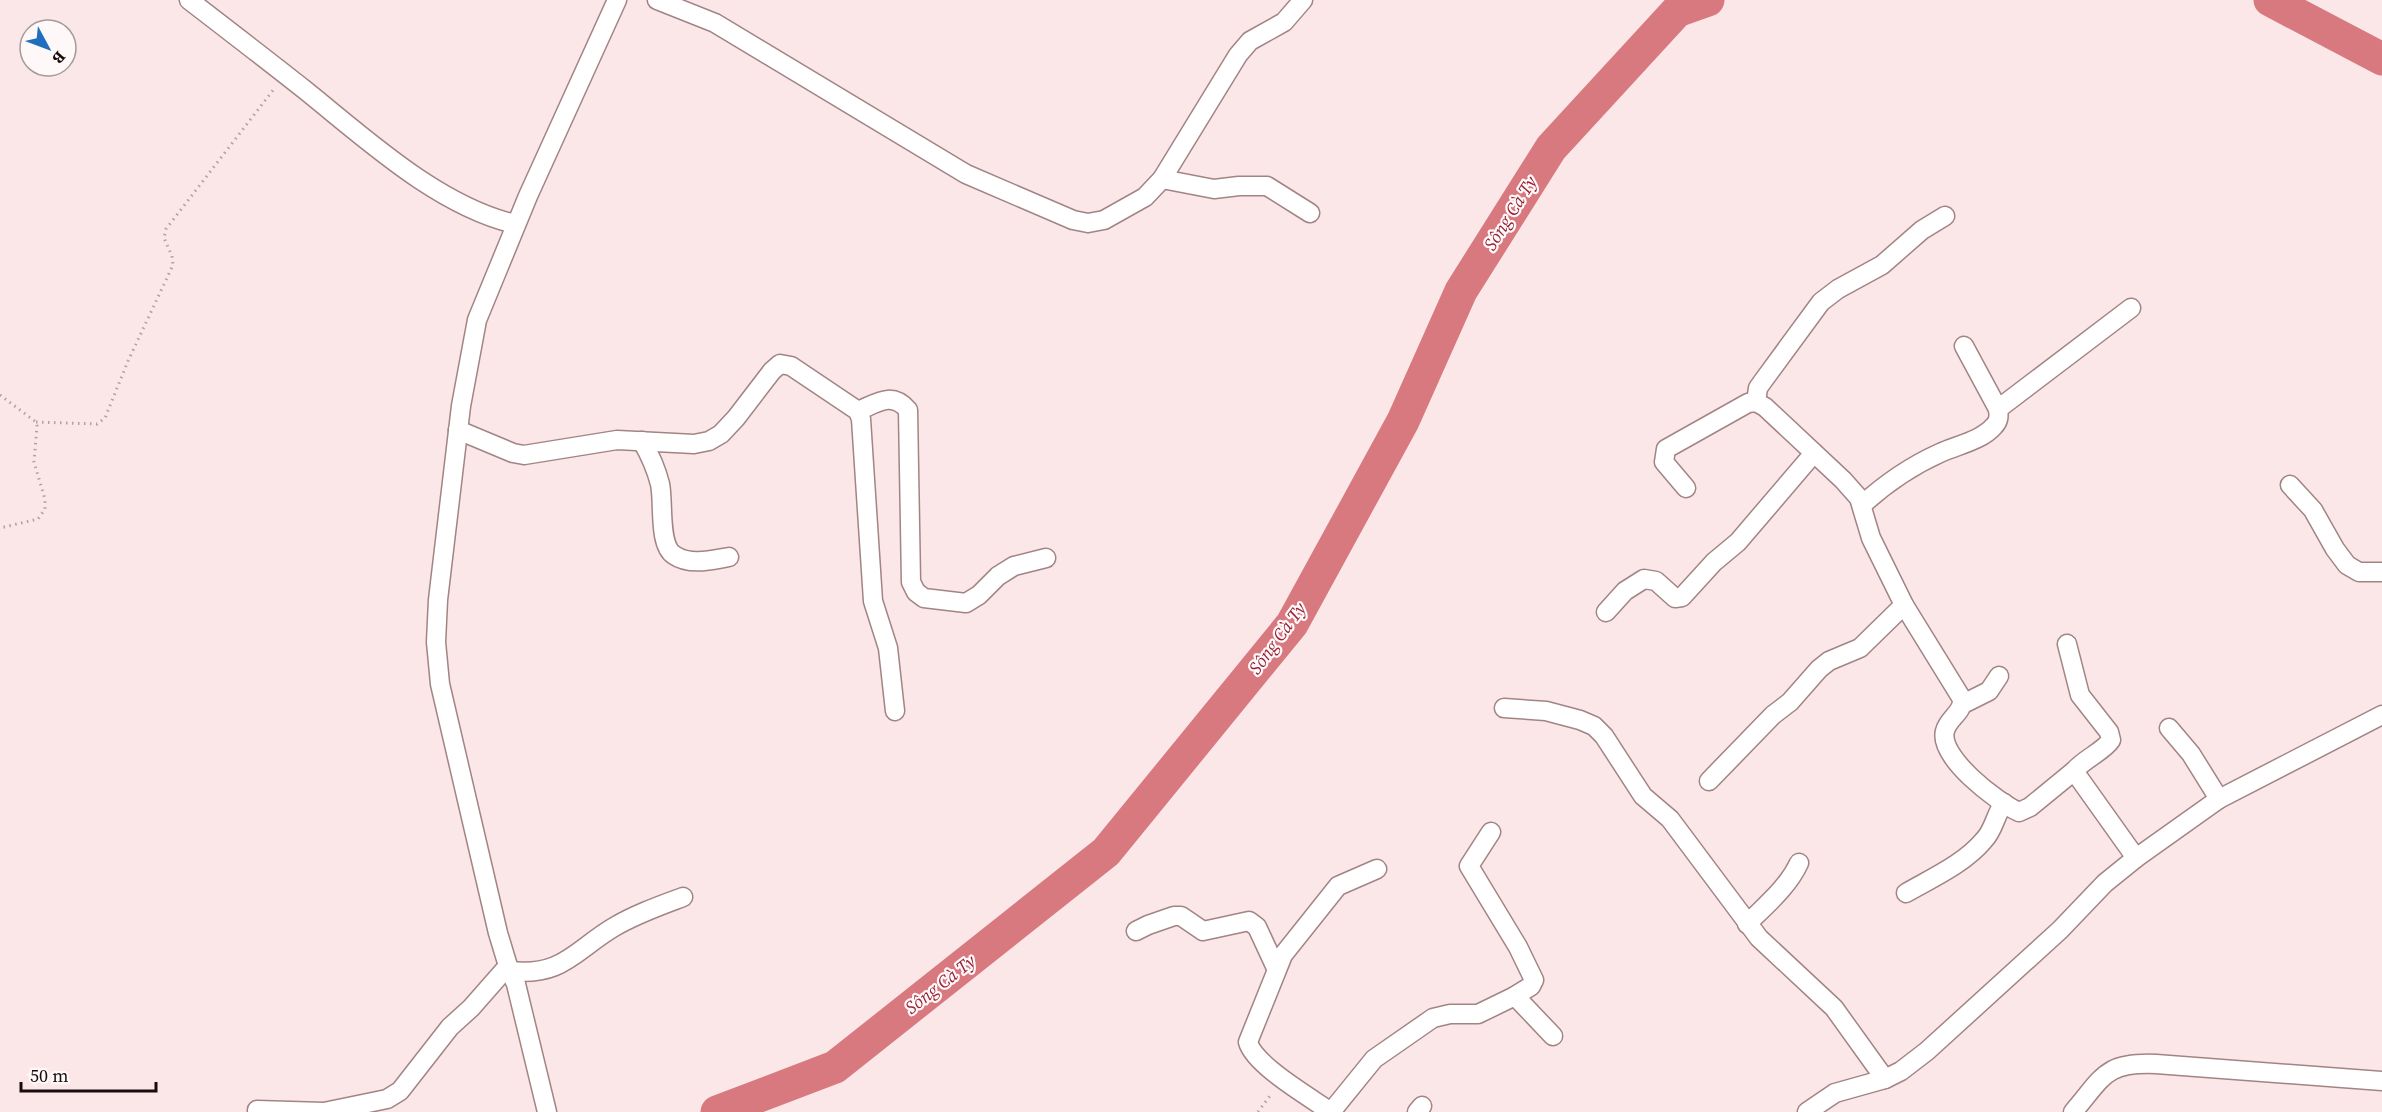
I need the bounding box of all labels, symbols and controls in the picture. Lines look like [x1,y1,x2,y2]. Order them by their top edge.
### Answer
north arrow [18,18,78,78]
text: B [47,47,71,69]
water label: Sông Cà Ty [1477,171,1543,255]
water label: Sông Cà Ty [1242,597,1312,679]
water label: Sông Cà Ty [900,948,981,1019]
scale bar [21,1055,156,1093]
text: 50 m [30,1063,68,1088]

